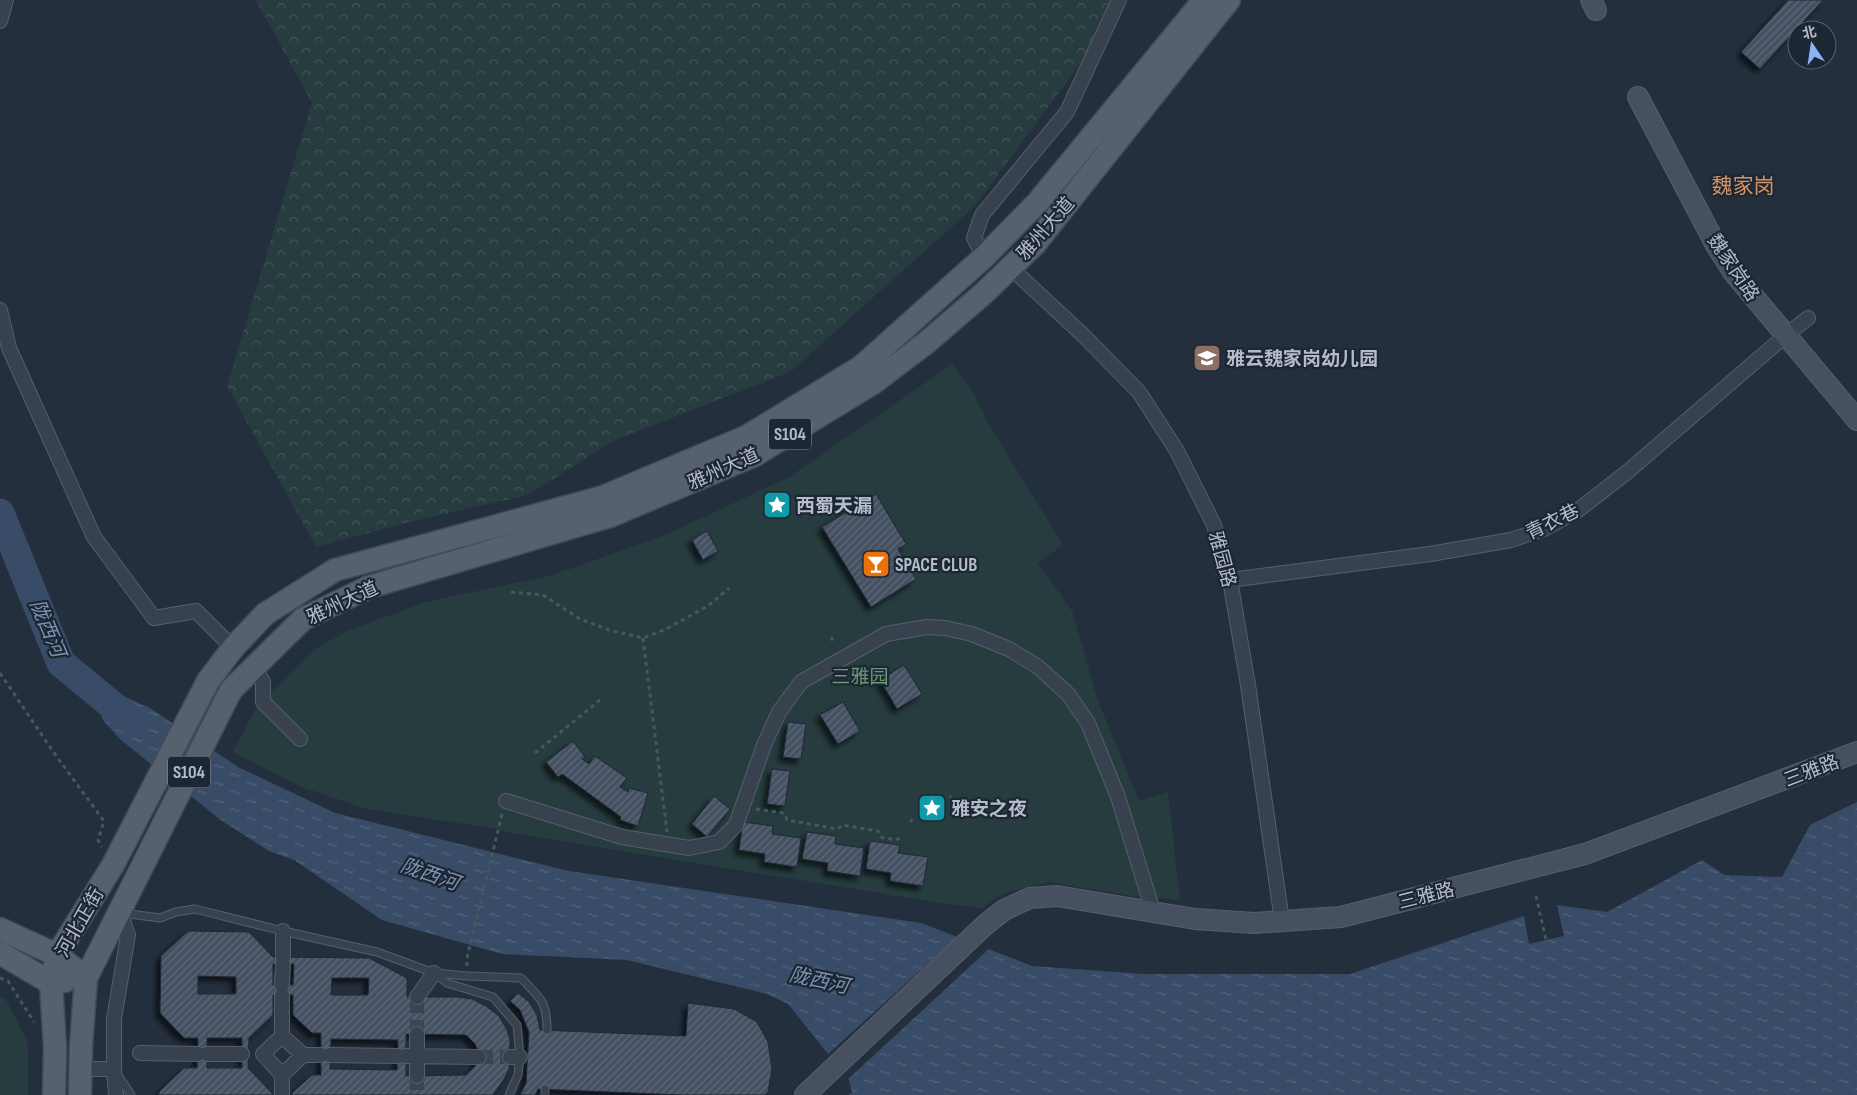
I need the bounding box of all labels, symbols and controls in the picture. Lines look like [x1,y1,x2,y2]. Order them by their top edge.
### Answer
north arrow [1787,20,1837,70]
text: 北 [1800,23,1818,43]
district label: 魏家岗 [1712,174,1775,199]
street label: 雅州大道 [1013,193,1080,265]
street label: 魏家岗路 [1702,230,1764,306]
school or university icon: 雅云魏家岗幼儿园 [1192,343,1222,373]
place label: 雅云魏家岗幼儿园 [1226,348,1378,371]
road number: S104 [769,418,811,449]
street label: 雅州大道 [684,443,763,495]
place icon: 西蜀天漏 [762,490,792,520]
place label: 西蜀天漏 [796,495,872,518]
street label: 青衣巷 [1522,500,1583,545]
street label: 雅园路 [1203,529,1240,590]
bar icon: SPACE CLUB [861,549,891,579]
place label: SPACE CLUB [895,554,977,577]
street label: 雅州大道 [303,577,382,630]
water label: 陇西河 [24,596,71,664]
park label: 三雅园 [831,666,889,689]
street label: 三雅路 [1781,750,1842,792]
road number: S104 [168,756,210,788]
place icon: 雅安之夜 [917,793,947,823]
place label: 雅安之夜 [951,798,1027,821]
water label: 陇西河 [397,854,466,897]
street label: 三雅路 [1396,878,1457,915]
street label: 河北正街 [51,884,109,961]
water label: 陇西河 [787,963,855,1000]

